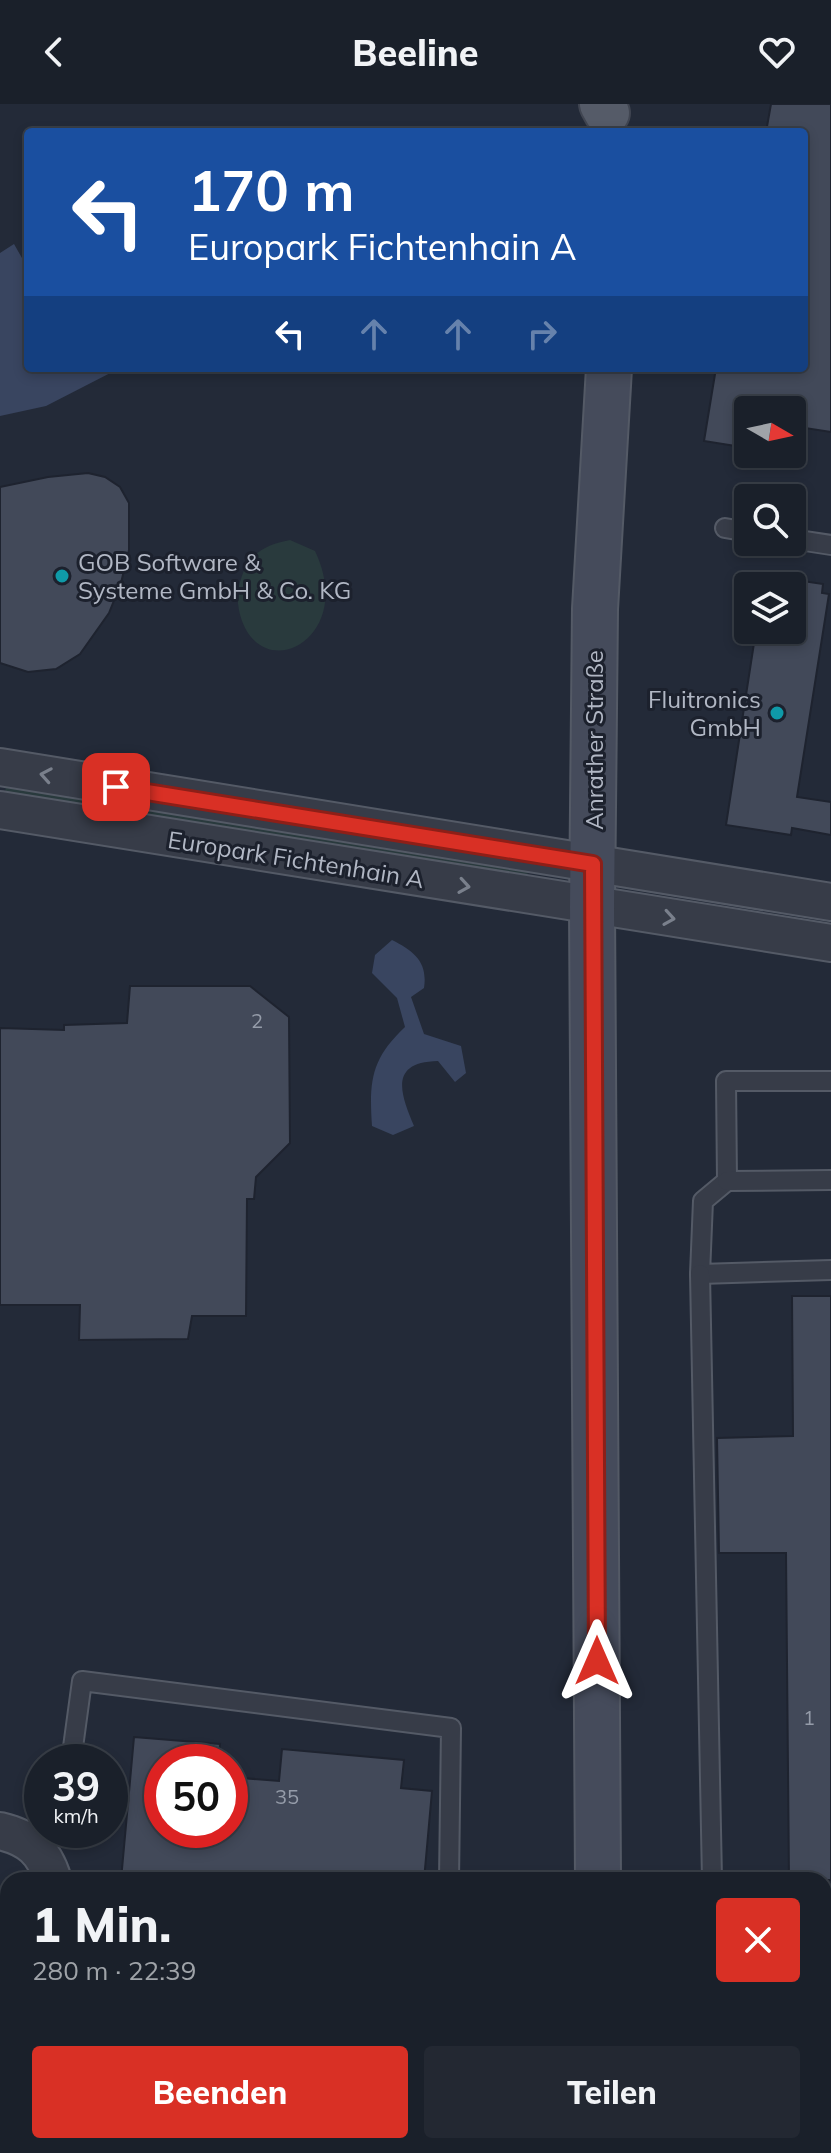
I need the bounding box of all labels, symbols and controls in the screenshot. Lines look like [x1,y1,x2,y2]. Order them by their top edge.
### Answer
icon: back [32,30,76,74]
text: Beeline [352,30,479,75]
icon: heart [755,30,799,74]
text: 170 m [188,155,355,225]
icon: left [56,160,160,264]
text: Europark Fichtenhain A [188,224,577,269]
icon: left [268,312,312,356]
icon: ahead [352,312,396,356]
icon: ahead [436,312,480,356]
icon: right [520,312,564,356]
north arrow [734,396,806,468]
map controls [734,396,806,644]
button: search [734,484,806,556]
place label: GOB Software & Systeme GmbH & Co. KG [78,547,351,605]
marker: GOB Software & Systeme GmbH & Co. KG [53,567,71,585]
button: layers [734,572,806,644]
street label: Anrather Straße [579,650,609,830]
place label: Fluitronics GmbH [648,684,761,742]
marker: Fluitronics GmbH [768,704,786,722]
pin [82,753,150,821]
icon: arrive [94,765,138,809]
one-way arrow [39,767,53,784]
street label: Europark Fichtenhain A [166,824,427,894]
one-way arrow [457,877,471,894]
one-way arrow [663,909,676,926]
house number: 2 [251,1008,263,1033]
position arrow [555,1619,639,1703]
house number: 1 [803,1705,815,1730]
speed limit sign: 50 [144,1744,248,1848]
text: 39 [52,1761,100,1811]
house number: 35 [275,1784,299,1809]
text: km/h [53,1803,99,1828]
text: 1 Min. [32,1894,172,1954]
button: close [716,1898,800,1982]
text: 280 m · 22:39 [32,1954,196,1987]
button: Beenden [32,2046,408,2138]
button: Teilen [424,2046,800,2138]

